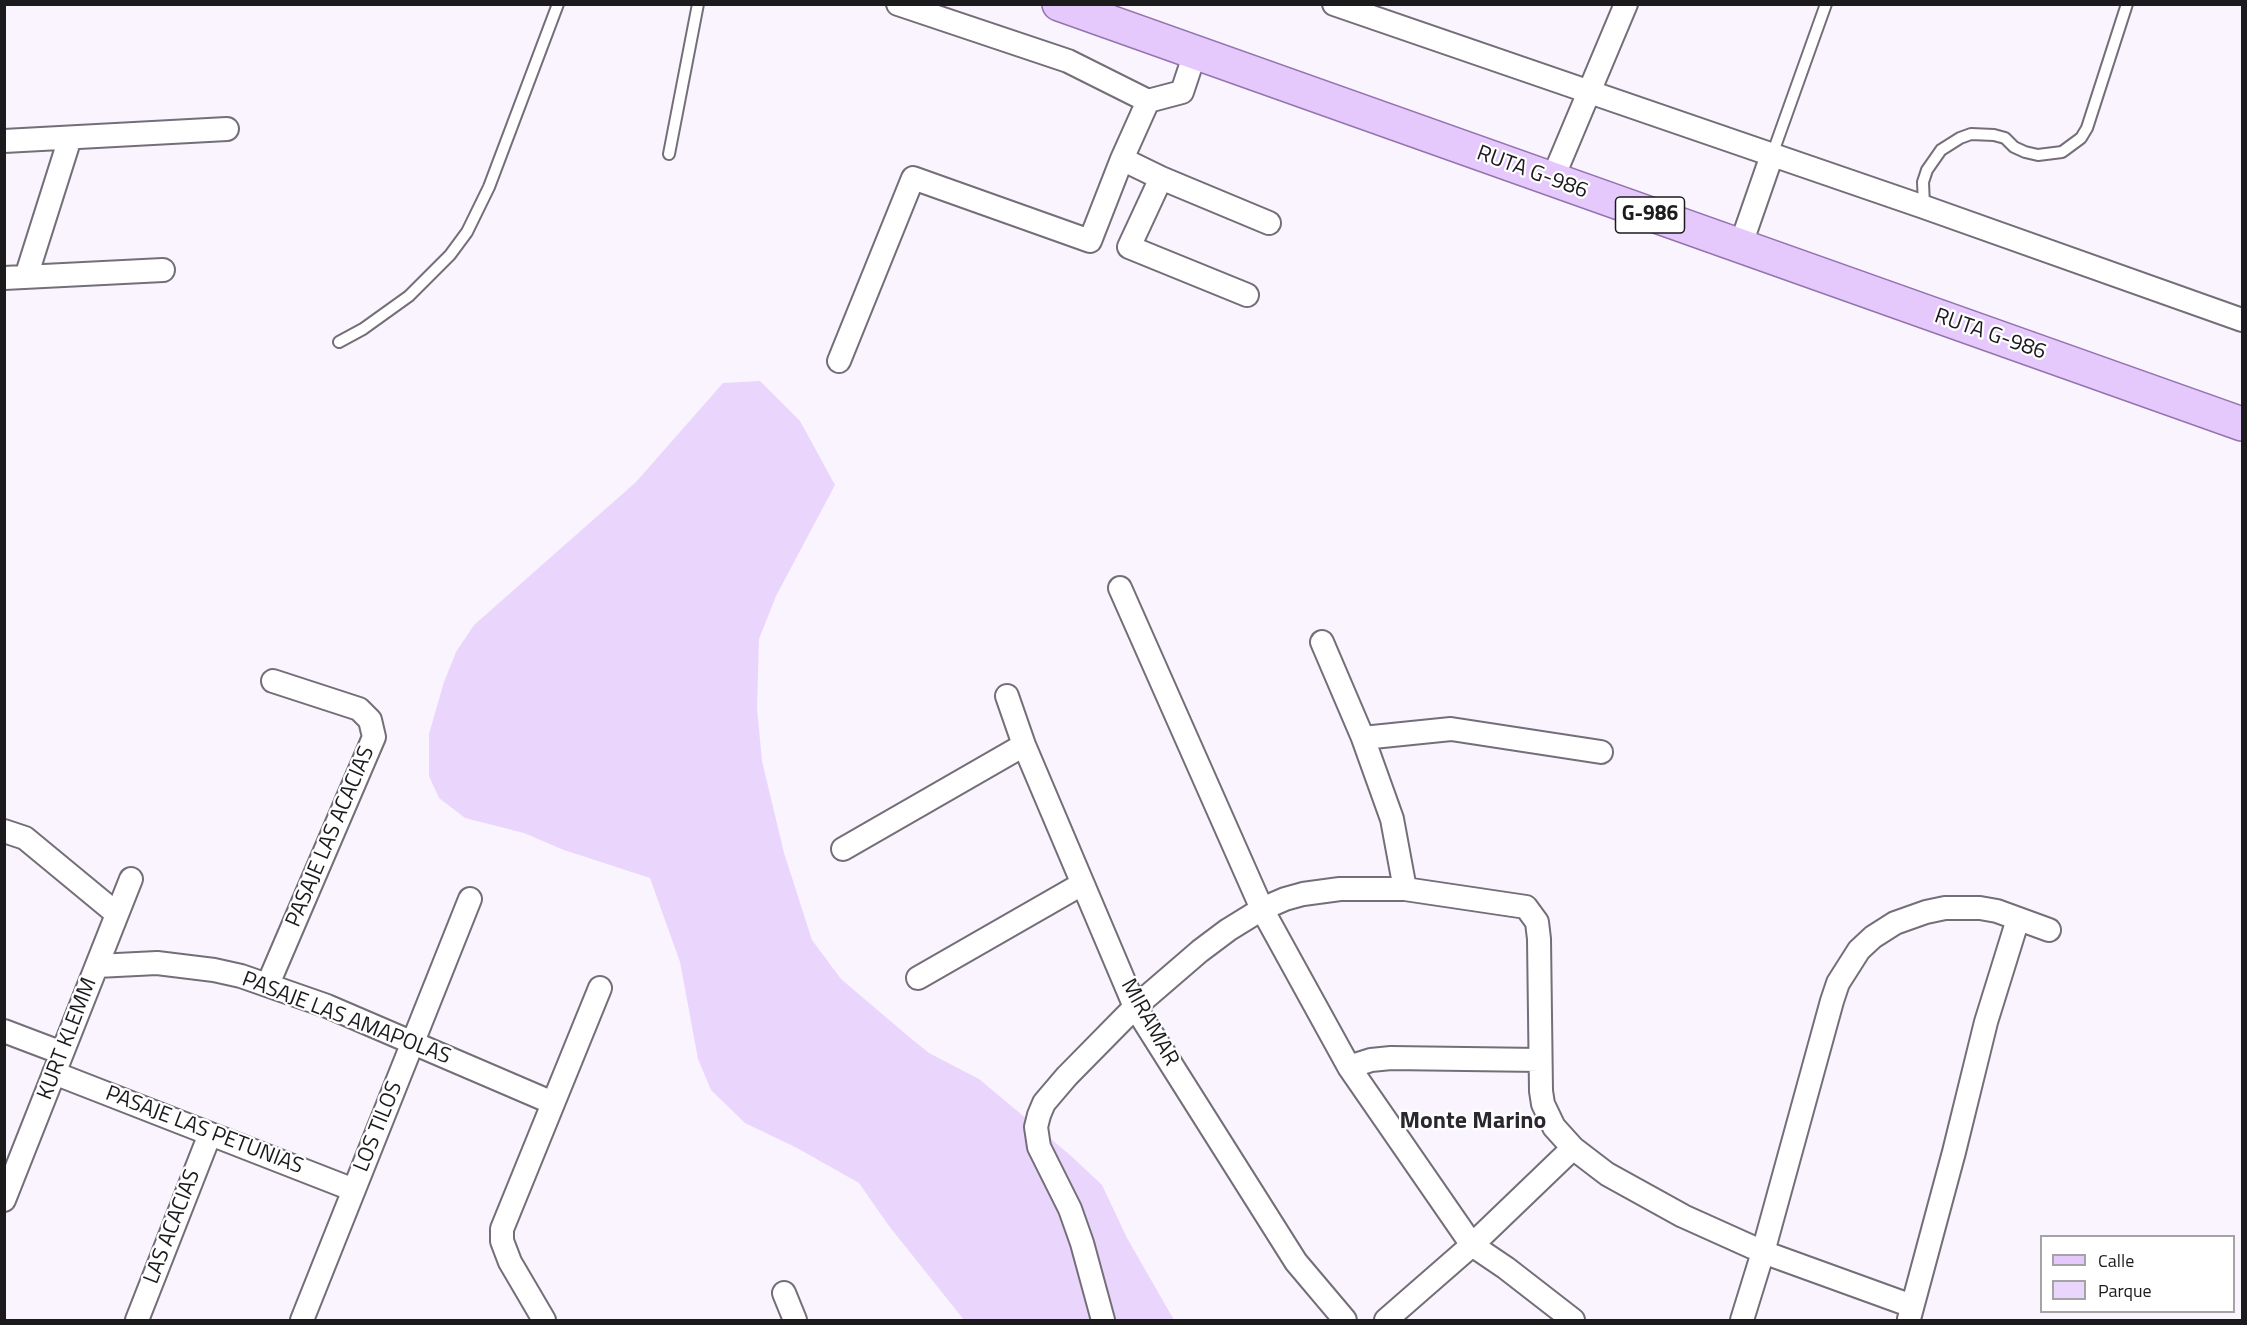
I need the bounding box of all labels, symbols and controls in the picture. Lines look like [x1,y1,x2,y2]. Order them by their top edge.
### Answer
street label: RUTA G-986 [1473,141,1591,205]
road number: G-986 [1616,197,1684,233]
street label: RUTA G-986 [1931,304,2049,366]
street label: PASAJE LAS ACACIAS [281,743,381,931]
street label: PASAJE LAS AMAPOLAS [238,967,454,1071]
street label: KURT KLEMM [33,974,103,1104]
street label: MIRAMAR [1114,975,1184,1071]
street label: LOS TILOS [349,1078,409,1176]
street label: PASAJE LAS PETUNIAS [101,1081,307,1181]
district label: Monte Marino [1400,1108,1546,1136]
street label: LAS ACACIAS [139,1166,207,1288]
legend [2040,1235,2235,1313]
text: Calle [2098,1247,2134,1274]
text: Parque [2098,1277,2152,1304]

